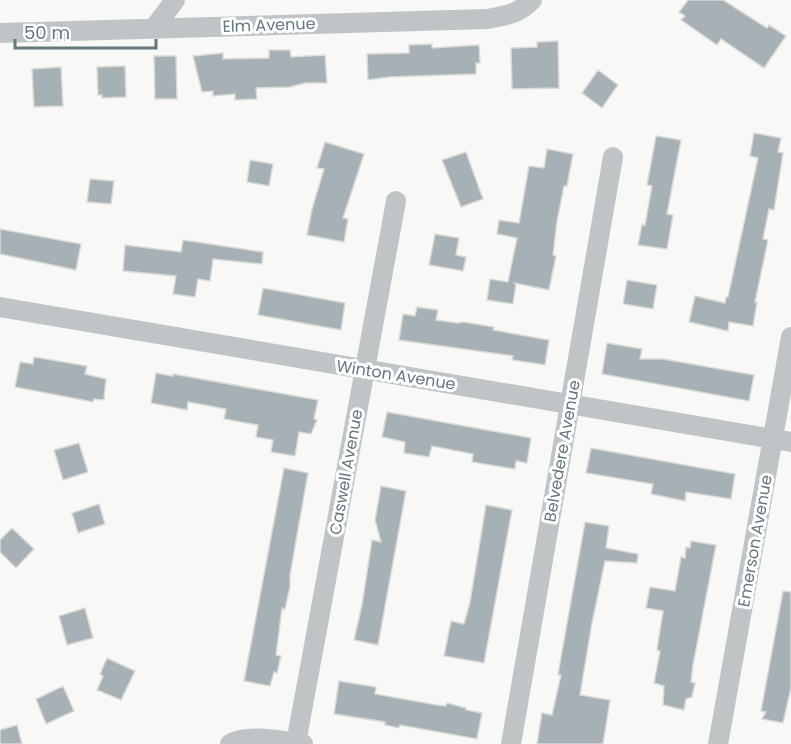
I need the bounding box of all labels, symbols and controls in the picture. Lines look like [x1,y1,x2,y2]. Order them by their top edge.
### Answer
scale bar [15,12,156,50]
street label: Elm Avenue [222,12,316,38]
text: 50 m [24,20,70,45]
street label: Winton Avenue [335,354,457,396]
street label: Belvedere Avenue [538,378,586,524]
street label: Caswell Avenue [324,408,368,536]
street label: Emerson Avenue [732,473,778,609]

